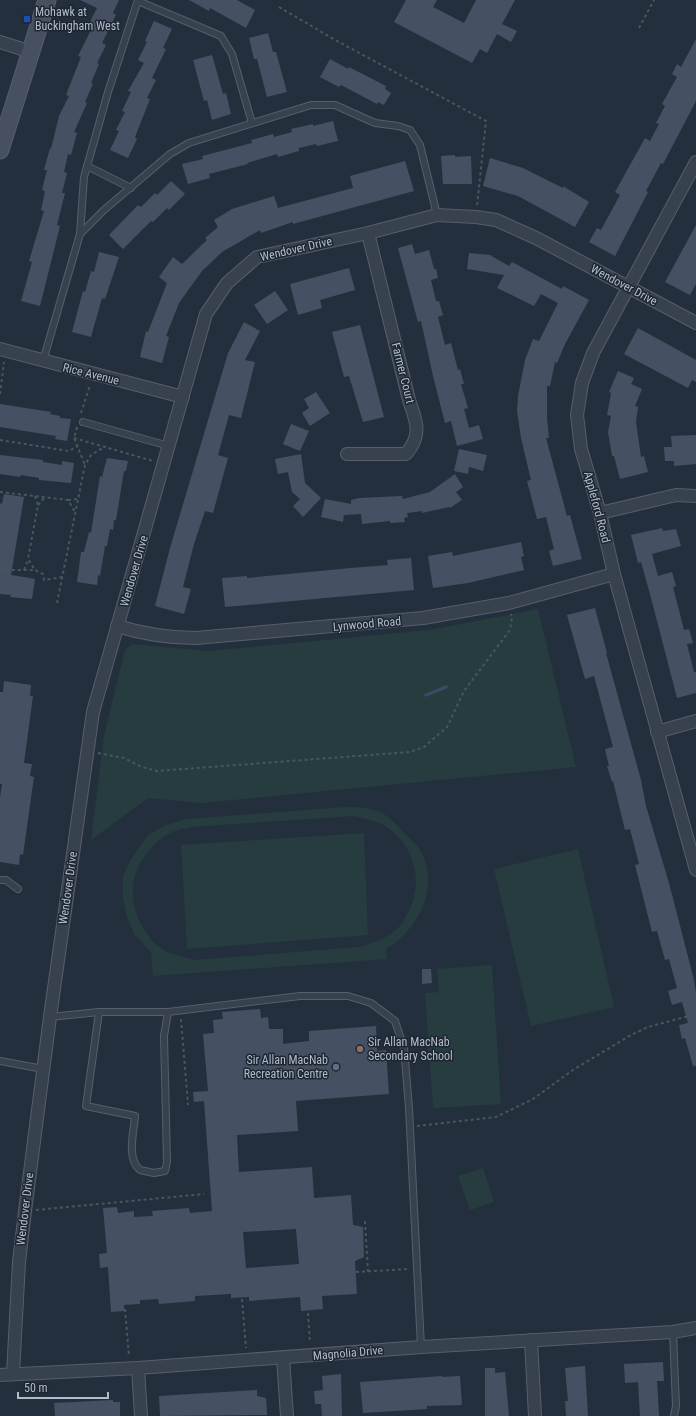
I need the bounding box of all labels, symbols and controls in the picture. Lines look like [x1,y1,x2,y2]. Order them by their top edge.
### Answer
place label: Mohawk at Buckingham West [35,5,120,33]
marker: Mohawk at Buckingham West [22,14,32,24]
street label: Wendover Drive [259,234,334,264]
street label: Wendover Drive [588,262,660,309]
street label: Farmer Court [389,341,417,405]
street label: Rice Avenue [61,360,121,388]
street label: Appleford Road [581,470,613,544]
street label: Wendover Drive [117,533,151,608]
street label: Lynwood Road [332,614,402,634]
street label: Wendover Drive [56,850,80,925]
place label: Sir Allan MacNab Secondary School [368,1035,453,1063]
marker: Sir Allan MacNab Secondary School [355,1044,365,1054]
place label: Sir Allan MacNab Recreation Centre [244,1053,328,1081]
marker: Sir Allan MacNab Recreation Centre [331,1062,341,1072]
street label: Wendover Drive [14,1171,36,1246]
street label: Magnolia Drive [312,1343,384,1363]
scale bar [18,1374,108,1400]
text: 50 m [24,1381,48,1395]

